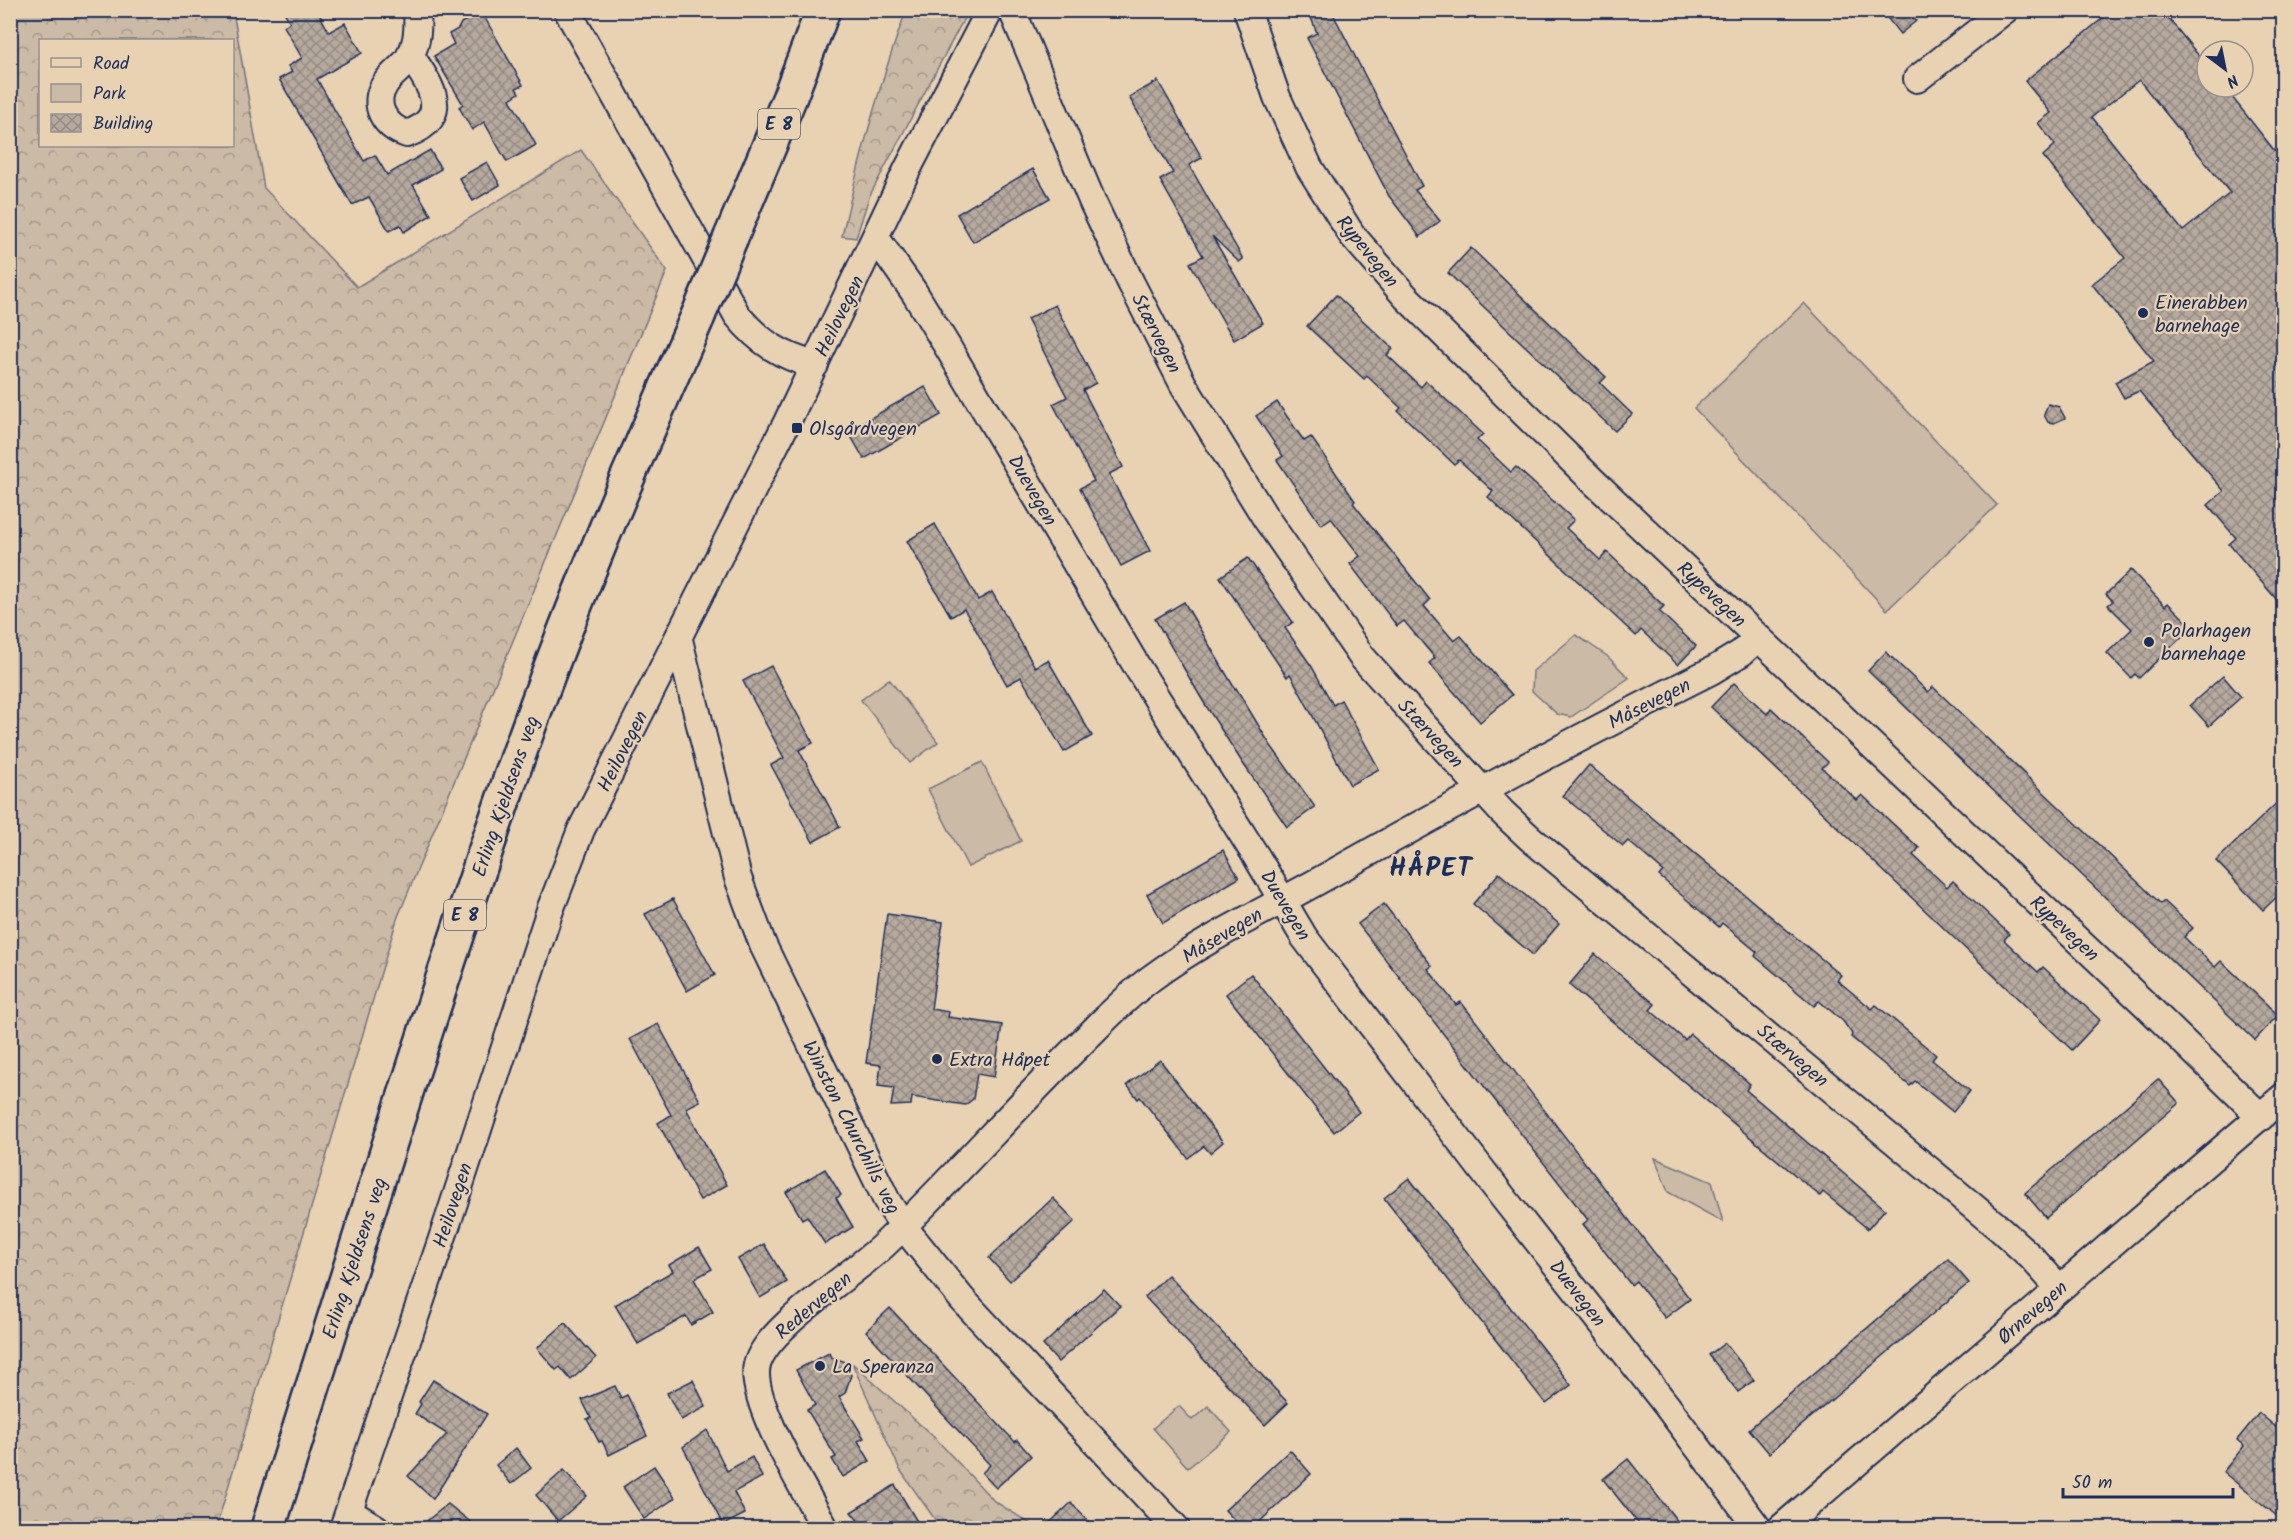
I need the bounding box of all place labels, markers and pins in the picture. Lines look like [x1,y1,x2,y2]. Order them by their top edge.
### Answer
place label: Einerabben barnehage [2155,288,2248,343]
marker: Einerabben barnehage [2136,306,2150,320]
place label: Olsgårdvegen [809,414,917,446]
marker: Olsgårdvegen [790,421,804,435]
place label: Polarhagen barnehage [2161,616,2251,671]
marker: Polarhagen barnehage [2142,635,2156,649]
place label: Extra Håpet [949,1045,1050,1077]
marker: Extra Håpet [930,1052,944,1066]
place label: La Speranza [832,1352,934,1384]
marker: La Speranza [813,1359,827,1373]

